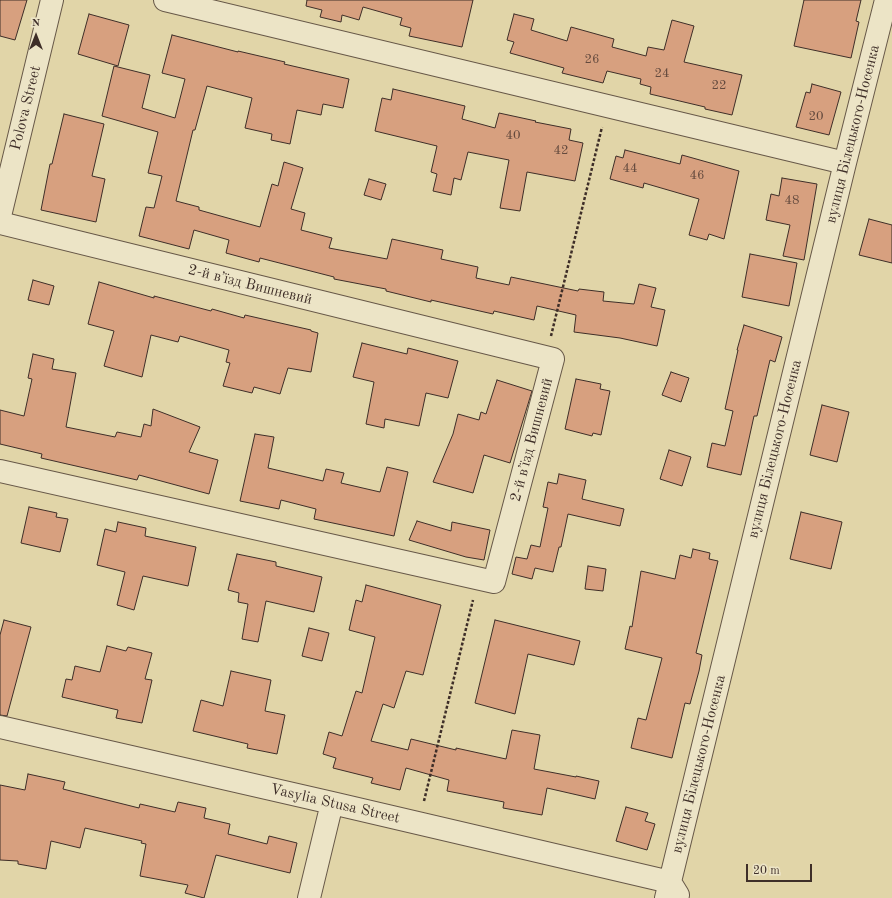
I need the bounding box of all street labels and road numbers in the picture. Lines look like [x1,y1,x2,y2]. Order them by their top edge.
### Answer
street label: вулиця Білецького-Носенка [822,43,884,225]
street label: Polova Street [7,64,45,152]
street label: 2-й вʼїзд Вишневий [186,261,314,309]
street label: вулиця Білецького-Носенка [744,358,806,540]
street label: 2-й вʼїзд Вишневий [507,376,557,504]
street label: вулиця Білецького-Носенка [668,673,730,855]
street label: Vasylia Stusa Street [268,780,402,828]

